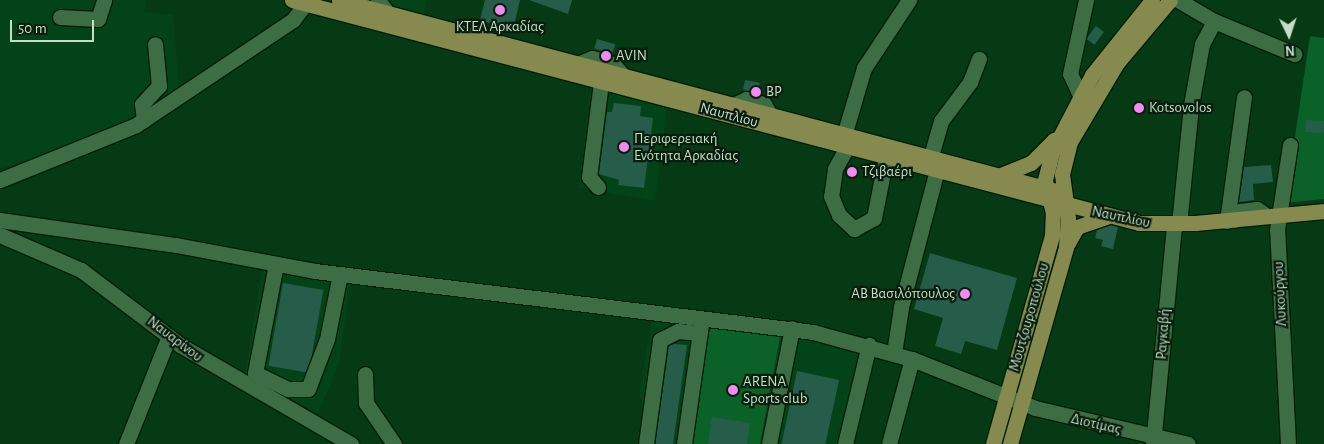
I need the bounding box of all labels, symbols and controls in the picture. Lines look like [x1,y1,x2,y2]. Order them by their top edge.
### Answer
marker: ΚΤΕΛ Αρκαδίας [494,4,506,16]
scale bar [12,10,96,42]
north arrow [1264,10,1314,60]
place label: ΚΤΕΛ Αρκαδίας [456,18,544,36]
text: 50 m [18,21,47,36]
text: N [1285,43,1295,57]
place label: AVIN [616,47,647,65]
marker: AVIN [600,50,612,62]
place label: BP [766,83,782,101]
marker: BP [750,86,762,98]
street label: Ναυπλίου [698,99,760,131]
place label: Kotsovolos [1149,99,1212,117]
marker: Kotsovolos [1133,102,1145,114]
place label: Περιφερειακή Ενότητα Αρκαδίας [634,129,738,164]
marker: Περιφερειακή Ενότητα Αρκαδίας [618,141,630,153]
place label: Τζιβαέρι [862,163,912,181]
marker: Τζιβαέρι [846,166,858,178]
street label: Ναυπλίου [1090,202,1152,232]
street label: Μουτζουροπούλου [1005,261,1053,373]
street label: Λυκούργου [1269,261,1291,327]
place label: ΑΒ Βασιλόπουλος [851,285,955,303]
marker: ΑΒ Βασιλόπουλος [959,288,971,300]
street label: Ραγκαβή [1152,308,1174,360]
street label: Ναυαρίνου [144,312,206,366]
place label: ARENA Sports club [743,372,807,407]
marker: ARENA Sports club [727,384,739,396]
street label: Διοτίμας [1069,410,1123,438]

